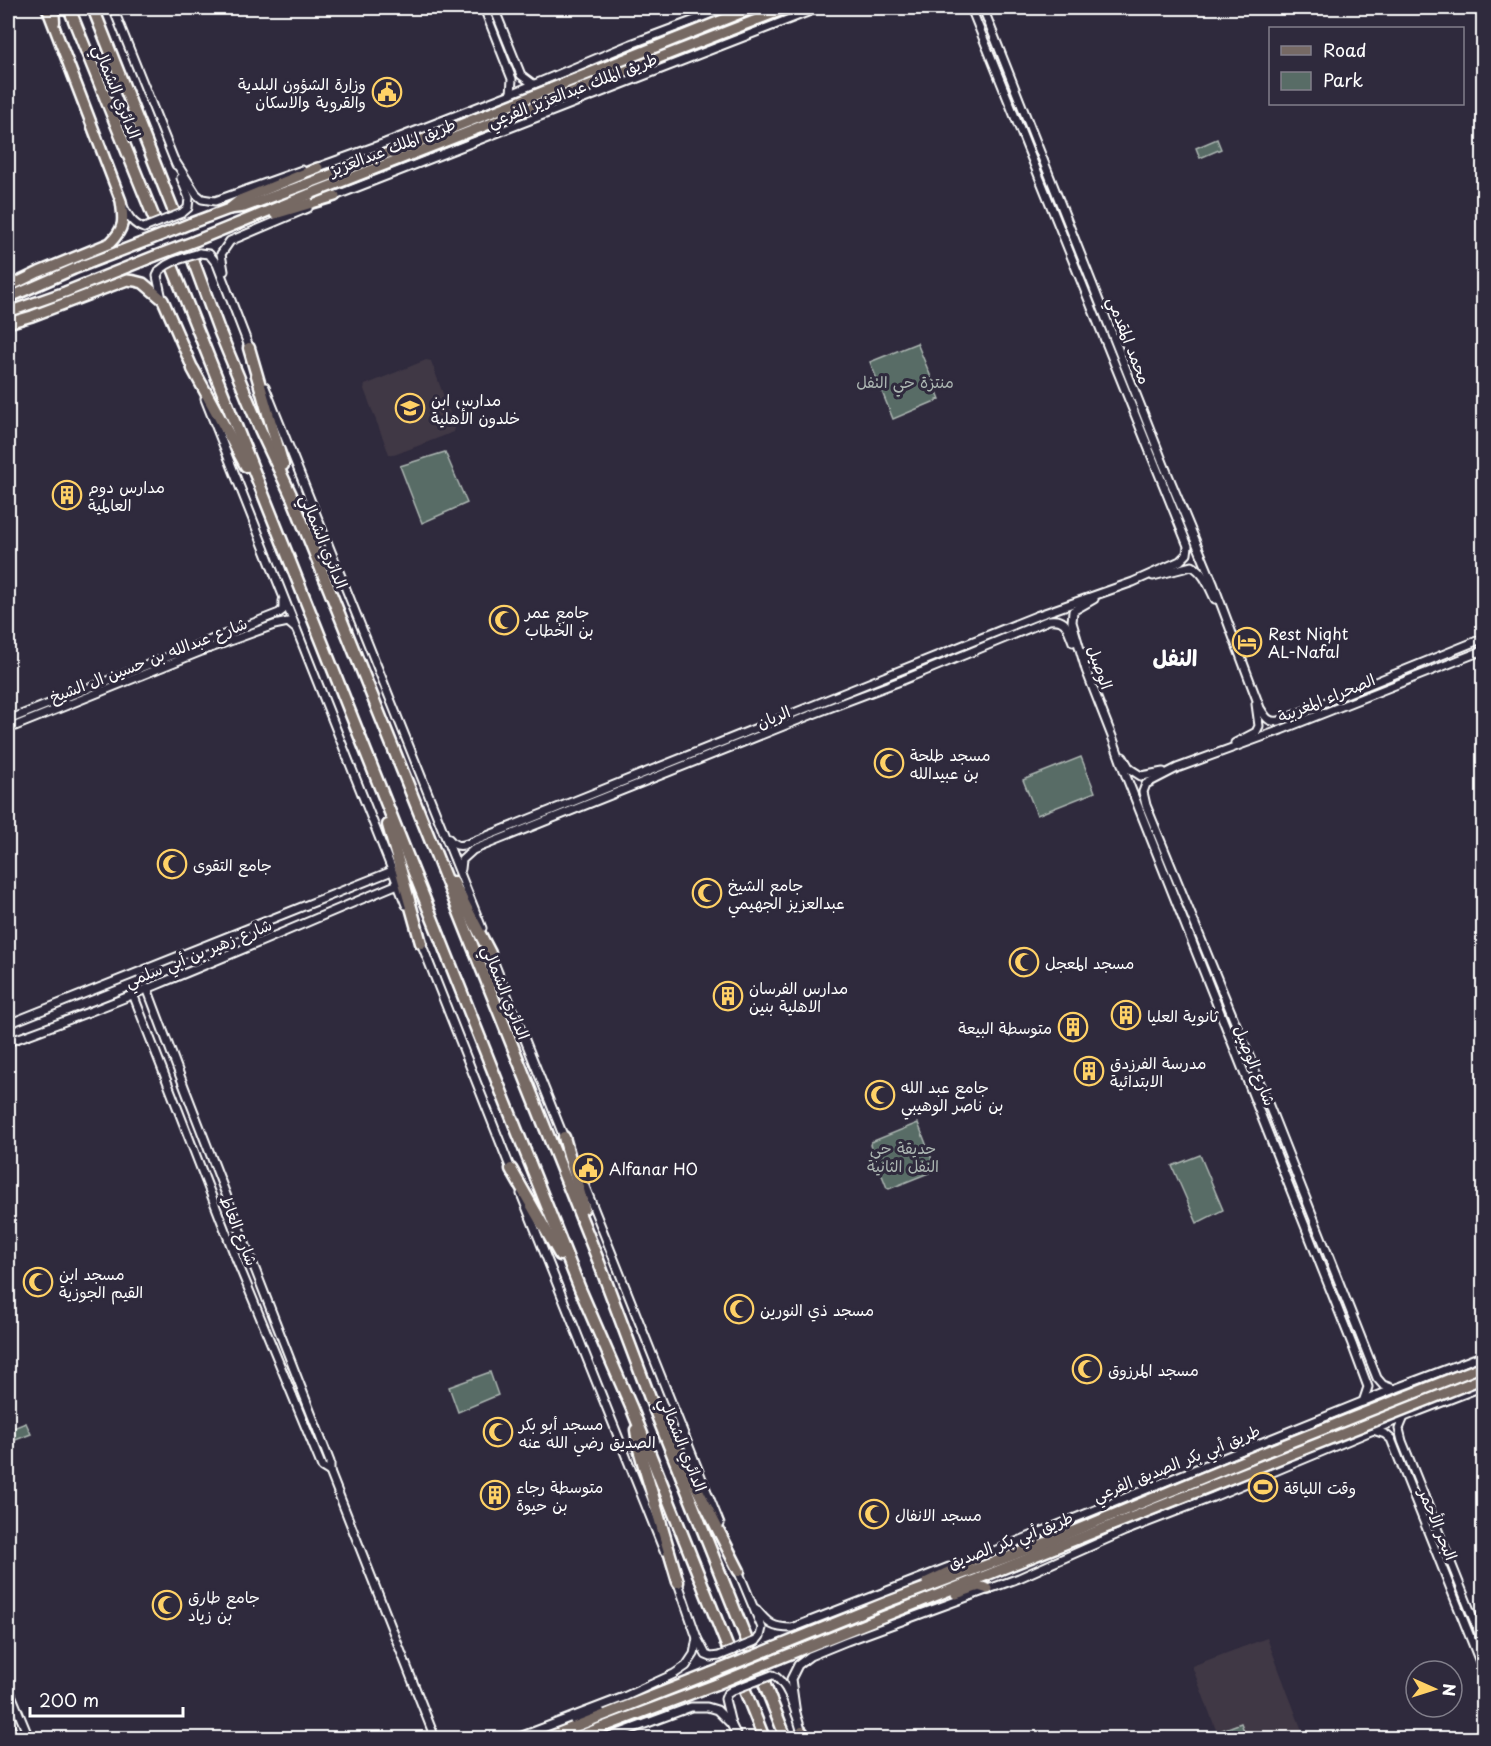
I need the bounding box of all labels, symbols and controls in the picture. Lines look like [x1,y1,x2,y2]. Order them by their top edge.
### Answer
legend [1269,27,1464,105]
text: Road [1323,36,1367,63]
street label: الدائري الشمالي [85,40,148,143]
street label: طريق الملك عبدالعزيز الفرعي [484,46,662,136]
text: Park [1323,66,1363,93]
place label: وزارة الشؤون البلدية والقروية والاسكان [238,71,366,113]
public building icon: وزارة الشؤون البلدية والقروية والاسكان [371,76,403,108]
street label: طريق الملك عبدالعزيز [323,111,459,182]
street label: محمد المقدمي [1099,293,1158,389]
park label: منتزة حي النفل [856,369,954,397]
place label: مدارس ابن خلدون الأهلية [431,387,520,429]
school or university icon: مدارس ابن خلدون الأهلية [394,392,426,424]
place label: مدارس دوم العالمية [88,474,165,516]
building icon: مدارس دوم العالمية [51,479,83,511]
street label: الدائري الشمالي [292,490,355,593]
place label: جامع عمر بن الخطاب [523,599,594,641]
mosque icon: جامع عمر بن الخطاب [488,604,520,636]
street label: شارع عبدالله بن حسين ال الشيخ [46,610,251,709]
place label: Rest Night AL-Nafal [1268,621,1349,663]
hotel icon: Rest Night AL-Nafal [1231,626,1263,658]
district label: النفل [1153,640,1197,673]
street label: الوصيل [1082,642,1120,692]
street label: الصحراء المغربية [1274,667,1378,727]
street label: الريان [753,698,793,734]
place label: مسجد طلحة بن عبيدالله [910,742,991,784]
mosque icon: مسجد طلحة بن عبيدالله [873,747,905,779]
mosque icon: جامع التقوى [156,848,188,880]
place label: جامع التقوى [193,852,272,877]
place label: جامع الشيخ عبدالعزيز الجهيمي [728,872,845,918]
mosque icon: جامع الشيخ عبدالعزيز الجهيمي [691,877,723,909]
street label: شارع زهير بن أبي سلمي [121,912,277,996]
street label: الدائري الشمالي [474,941,537,1044]
mosque icon: مسجد المعجل [1008,946,1040,978]
place label: مسجد المعجل [1045,950,1134,974]
place label: مدارس الفرسان الاهلية بنين [749,975,848,1017]
building icon: مدارس الفرسان الاهلية بنين [712,980,744,1012]
building icon: ثانوية العليا [1110,999,1142,1031]
place label: ثانوية العليا [1147,1003,1220,1027]
building icon: متوسطة البيعة [1057,1011,1089,1043]
place label: متوسطة البيعة [958,1015,1052,1039]
street label: شارع الوصيل [1228,1021,1283,1109]
place label: مدرسة الفرزدق الابتدائية [1110,1050,1207,1092]
building icon: مدرسة الفرزدق الابتدائية [1073,1055,1105,1087]
place label: جامع عبد الله بن ناصر الوهيبي [901,1074,1003,1120]
mosque icon: جامع عبد الله بن ناصر الوهيبي [864,1079,896,1111]
park label: حديقة حي النفل الثانية [867,1135,939,1177]
public building icon: Alfanar HO [572,1152,604,1184]
place label: Alfanar HO [609,1156,698,1180]
street label: شارع الغاط [214,1191,265,1269]
place label: مسجد ابن القيم الجوزية [59,1261,143,1305]
mosque icon: مسجد ابن القيم الجوزية [22,1266,54,1298]
mosque icon: مسجد ذي النورين [723,1293,755,1325]
place label: مسجد ذي النورين [760,1297,874,1322]
mosque icon: مسجد المرزوق [1071,1353,1103,1385]
place label: مسجد المرزوق [1108,1357,1199,1381]
street label: الدائري الشمالي [651,1393,714,1496]
place label: مسجد أبو بكر الصديق رضي الله عنه [517,1411,656,1457]
mosque icon: مسجد أبو بكر الصديق رضي الله عنه [482,1416,514,1448]
street label: طريق أبي بكر الصديق الفرعي [1089,1417,1265,1510]
sports icon: وقت اللياقة [1247,1471,1279,1503]
place label: متوسطة رجاء بن حيوة [516,1474,603,1516]
place label: وقت اللياقة [1284,1475,1356,1499]
building icon: متوسطة رجاء بن حيوة [479,1479,511,1511]
street label: البحر الأحمر [1413,1483,1464,1564]
mosque icon: مسجد الانفال [858,1498,890,1530]
place label: مسجد الانفال [895,1502,982,1526]
street label: طريق أبي بكر الصديق [944,1504,1078,1578]
place label: جامع طارق بن زياد [188,1584,260,1626]
mosque icon: جامع طارق بن زياد [151,1589,183,1621]
north arrow [1404,1659,1464,1719]
scale bar [30,1680,183,1718]
text: N [1438,1683,1462,1697]
text: 200 m [39,1686,99,1713]

